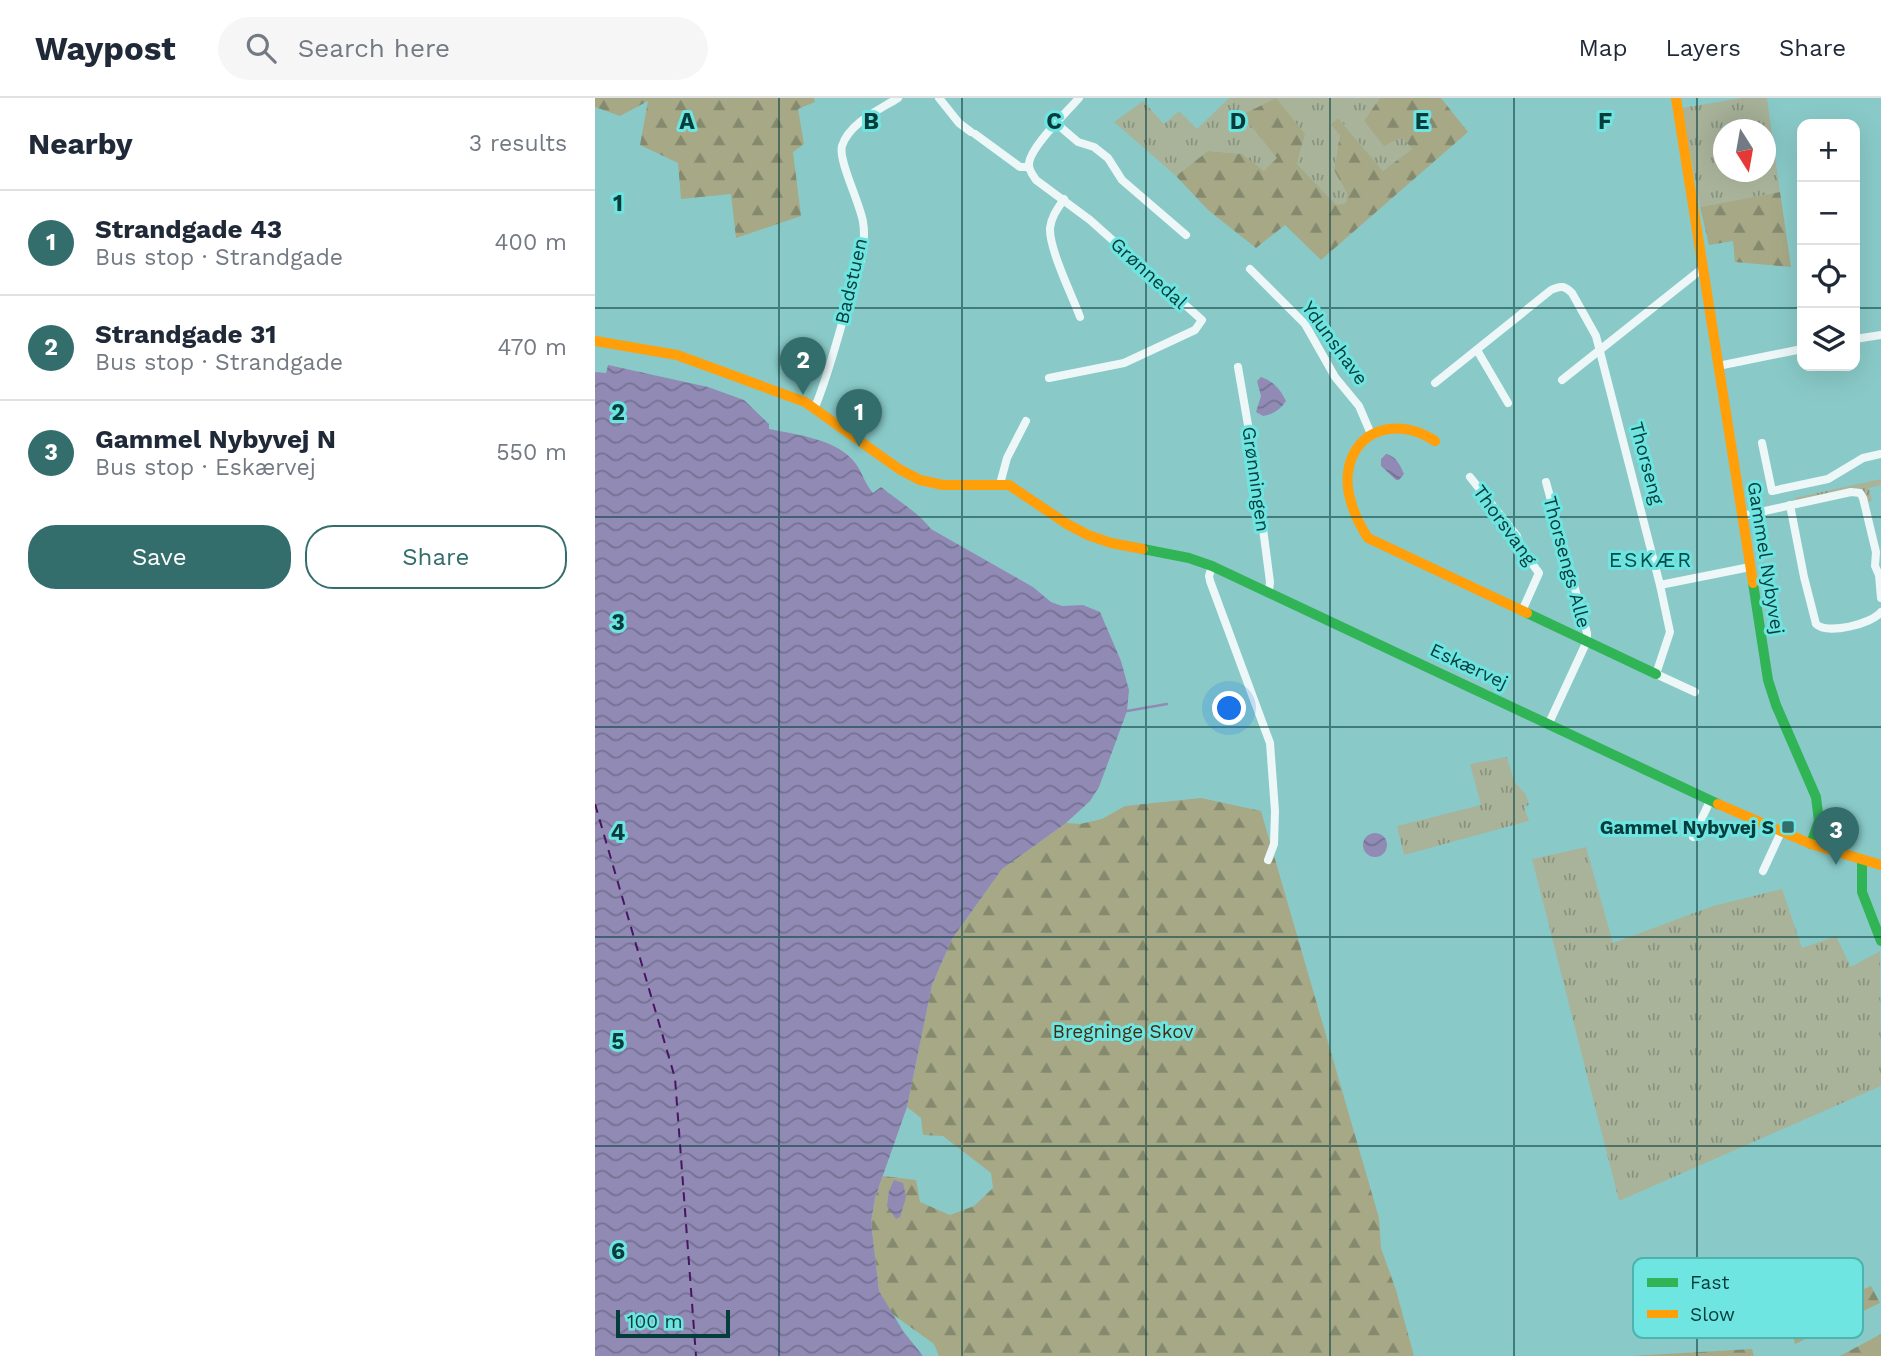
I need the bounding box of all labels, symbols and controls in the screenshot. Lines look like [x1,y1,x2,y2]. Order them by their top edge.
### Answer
search box [218,17,708,80]
text: Waypost [35,29,176,68]
icon: search [242,29,280,67]
text: Search here [298,33,450,63]
text: Map [1579,34,1627,62]
text: Layers [1665,34,1741,62]
text: Share [1779,34,1846,62]
text: A [679,108,695,135]
text: B [863,108,879,135]
text: C [1046,108,1062,135]
text: D [1230,108,1246,135]
text: E [1415,108,1429,135]
text: F [1598,108,1612,135]
north arrow [1713,119,1776,182]
map controls [1797,119,1860,371]
button: + [1797,119,1860,182]
text: Nearby [28,126,133,161]
text: 3 results [469,130,567,157]
button: − [1797,182,1860,245]
text: 1 [613,190,623,217]
text: Strandgade 43 [95,214,282,244]
text: 1 [46,229,56,256]
text: 400 m [495,229,567,256]
street label: Grønnedal [1106,232,1192,314]
street label: Badstuen [830,236,872,326]
text: Bus stop · Strandgade [95,244,343,271]
button: locate [1797,245,1860,308]
street label: Ydunshave [1297,297,1373,389]
button: layers [1797,308,1860,371]
text: Strandgade 31 [95,319,277,349]
text: 2 [44,334,58,361]
text: 470 m [498,334,567,361]
pin: 2 [780,337,826,395]
text: Bus stop · Strandgade [95,349,343,376]
pin: 1 [836,389,882,447]
text: 2 [611,399,625,426]
street label: Thorseng [1625,419,1669,508]
text: Gammel Nybyvej N [95,424,336,454]
street label: Grønningen [1237,425,1275,533]
text: 3 [44,439,58,466]
text: 550 m [496,439,567,466]
text: Bus stop · Eskærvej [95,454,316,481]
street label: Thorsvang [1468,480,1542,570]
street label: Gammel Nybyvej [1743,480,1789,636]
street label: Thorsengs Alle [1538,494,1596,630]
button: Save [28,525,291,589]
button: Share [305,525,567,589]
district label: ESKÆR [1609,547,1693,572]
text: 3 [611,609,625,636]
street label: Eskærvej [1426,638,1512,694]
your location [1212,691,1246,725]
pin: 3 [1813,807,1859,865]
place label: Gammel Nybyvej S [1600,816,1774,839]
text: 4 [611,819,626,846]
marker: Gammel Nybyvej S [1780,819,1796,835]
park label: Bregninge Skov [1053,1020,1194,1043]
text: 5 [611,1028,625,1055]
text: 6 [611,1238,625,1265]
legend [1633,1258,1863,1338]
text: Fast [1690,1271,1729,1294]
text: Slow [1690,1303,1735,1326]
scale bar [616,1307,730,1339]
text: 100 m [627,1310,683,1333]

